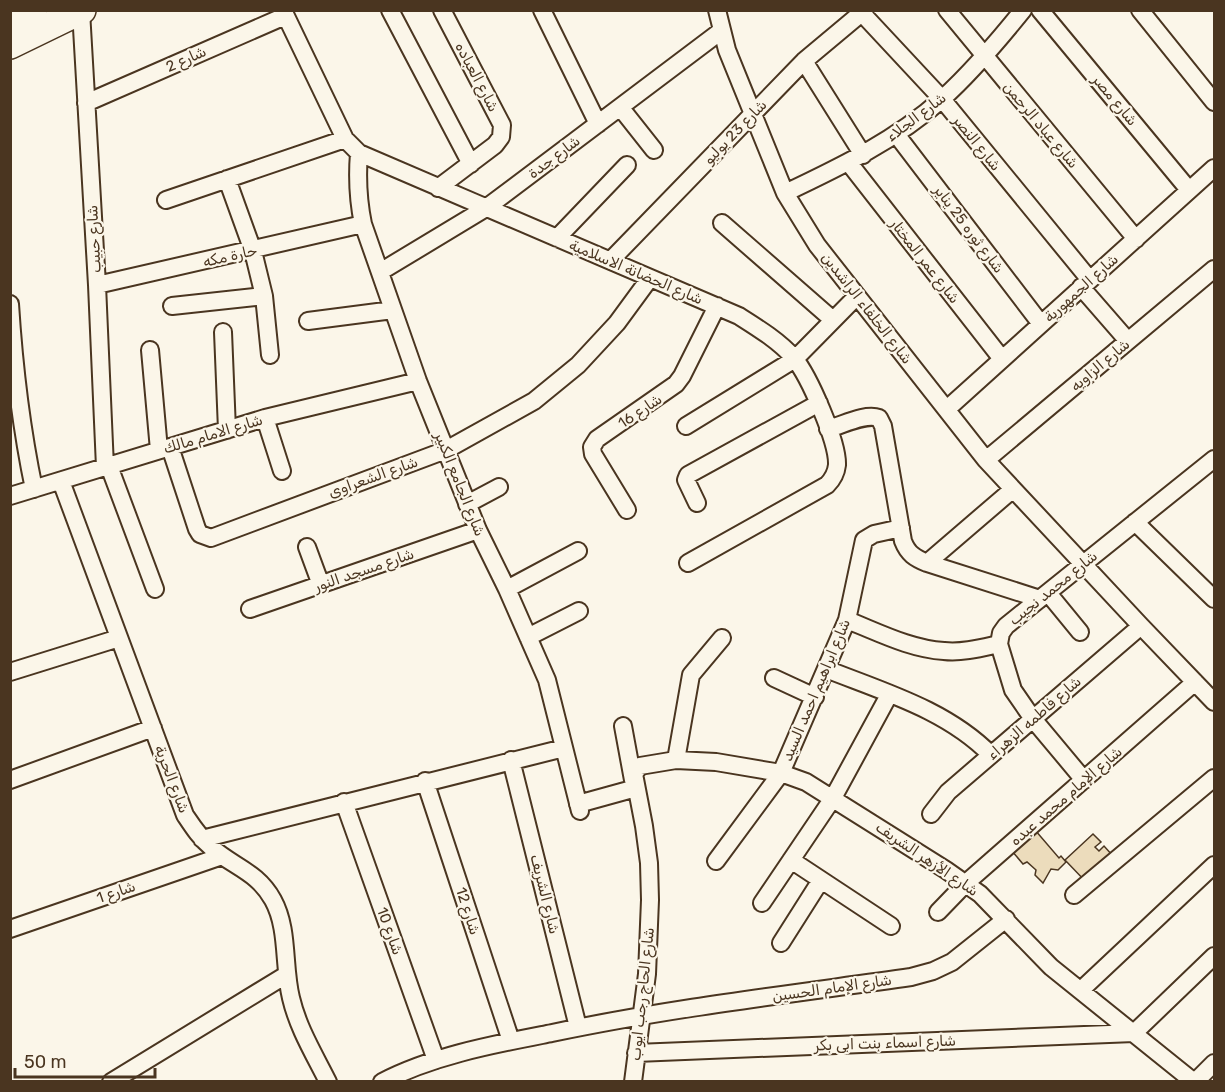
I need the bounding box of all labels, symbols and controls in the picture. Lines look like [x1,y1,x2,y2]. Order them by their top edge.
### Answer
street label: شارع العباده [449,39,503,116]
street label: شارع 2 [163,42,210,78]
street label: شارع مصر [1086,70,1142,131]
street label: شارع عباد الرحمن [998,78,1082,173]
street label: شارع الجلاء [882,89,951,147]
street label: شارع 23 يوليو [700,96,772,170]
street label: شارع النصر [947,111,1005,176]
street label: شارع جدة [524,132,585,184]
street label: شارع ثوره 25 يناير [928,181,1008,278]
street label: شارع حبيب [83,204,107,273]
street label: شارع عمر المختار [884,214,964,308]
street label: شارع الحضانة الاسلامية [566,236,706,310]
street label: حارة مكه [201,241,259,271]
street label: شارع الخلفاء الراشدين [816,249,916,369]
street label: شارع الجمهورية [1040,250,1123,328]
street label: شارع الزاويه [1067,335,1135,397]
street label: شارع 16 [615,390,666,434]
street label: شارع الامام مالك [161,410,265,460]
street label: شارع الجامع الكبير [429,428,489,540]
street label: شارع الشعراوى [326,452,421,503]
street label: شارع مسجد النور [311,544,417,598]
street label: شارع محمد نجيب [1005,547,1102,631]
street label: شارع ابراهيم احمد السيد [778,616,856,765]
street label: شارع فاطمه الزهراء [983,672,1086,765]
street label: شارع الحرية [149,742,193,816]
street label: شارع الإمام محمد عبده [1006,742,1127,851]
street label: شارع الأزهر الشريف [871,818,982,902]
street label: شارع الشريف [524,852,564,936]
street label: شارع 1 [94,877,138,909]
street label: شارع 12 [450,885,484,938]
street label: شارع 10 [371,905,407,958]
street label: شارع الحاج رجب ايوب [626,926,660,1062]
street label: شارع الإمام الحسين [771,971,893,1007]
street label: شارع اسماء بنت ابى بكر [813,1032,956,1057]
scale bar [15,1041,154,1079]
text: 50 m [24,1051,67,1073]

